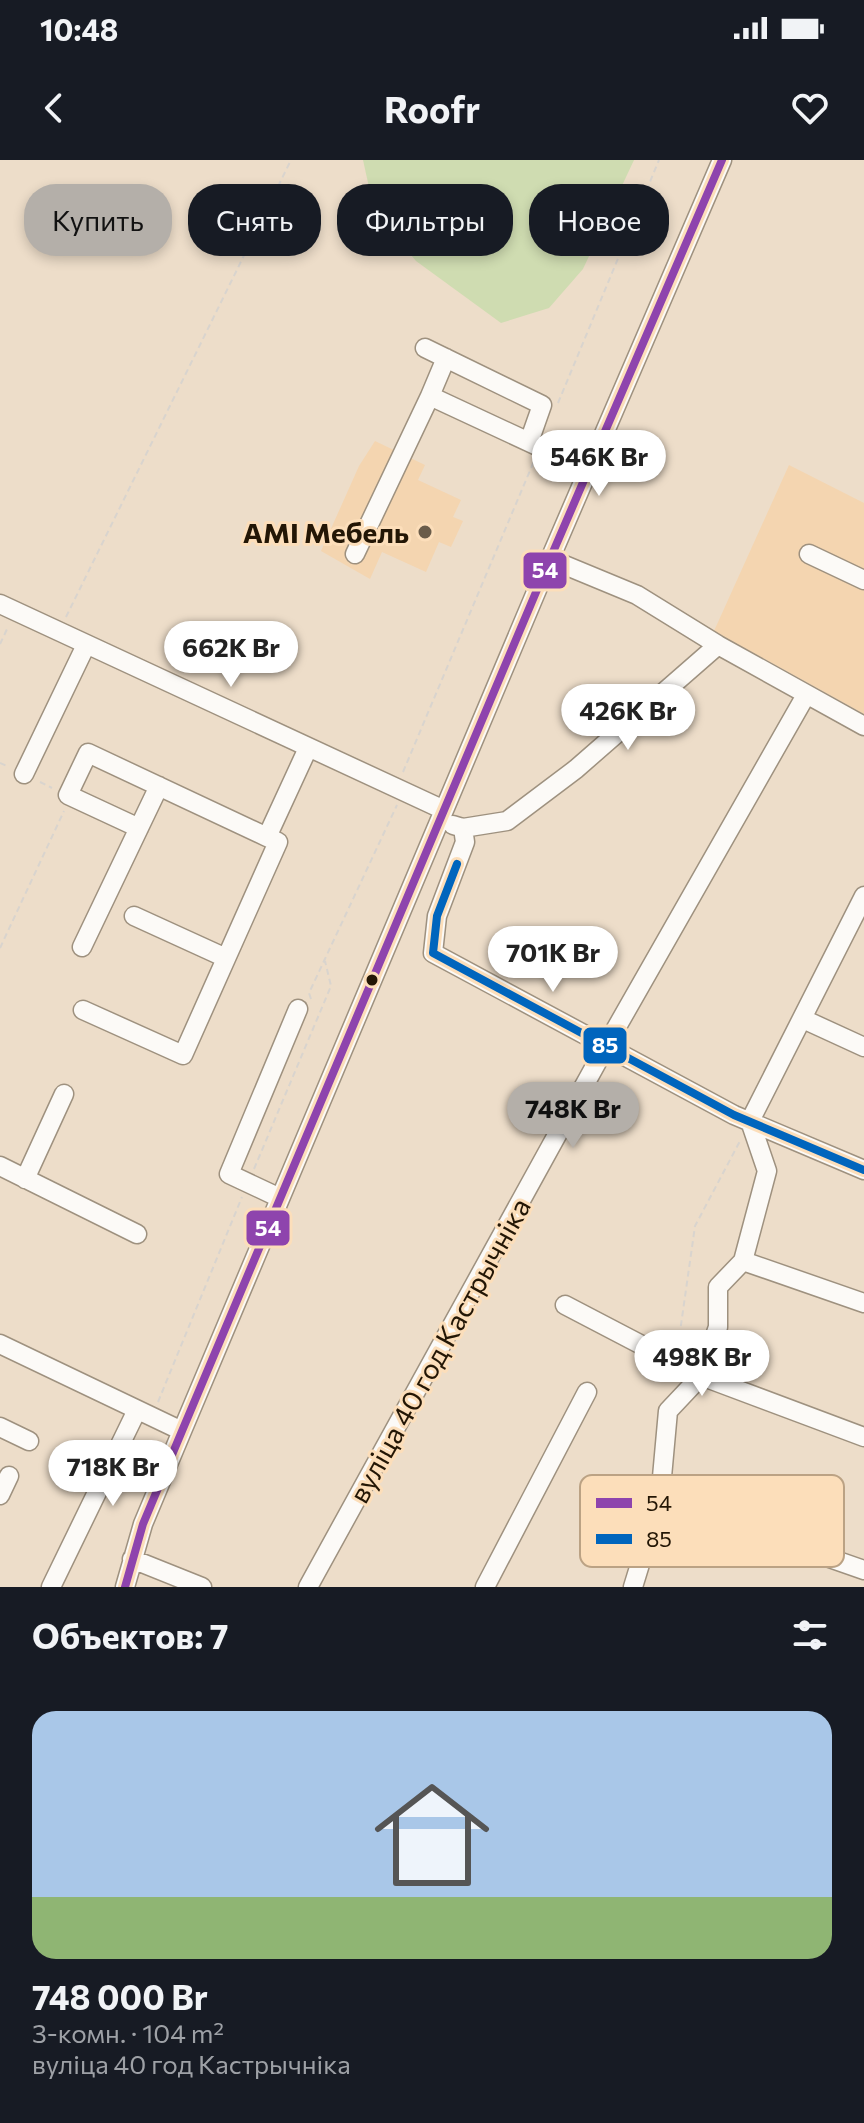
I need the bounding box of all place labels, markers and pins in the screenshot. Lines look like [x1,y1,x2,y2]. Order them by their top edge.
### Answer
pin: 546K Br [525,430,673,498]
place label: AMI Мебель [243,515,409,549]
marker: AMI Мебель [416,523,434,541]
pin: 662K Br [157,621,305,689]
pin: 426K Br [554,684,702,752]
pin: 701K Br [479,926,627,994]
unlabelled marker [364,972,380,988]
pin: 748K Br [499,1082,647,1150]
pin: 498K Br [628,1330,776,1398]
pin: 718K Br [39,1440,187,1508]

